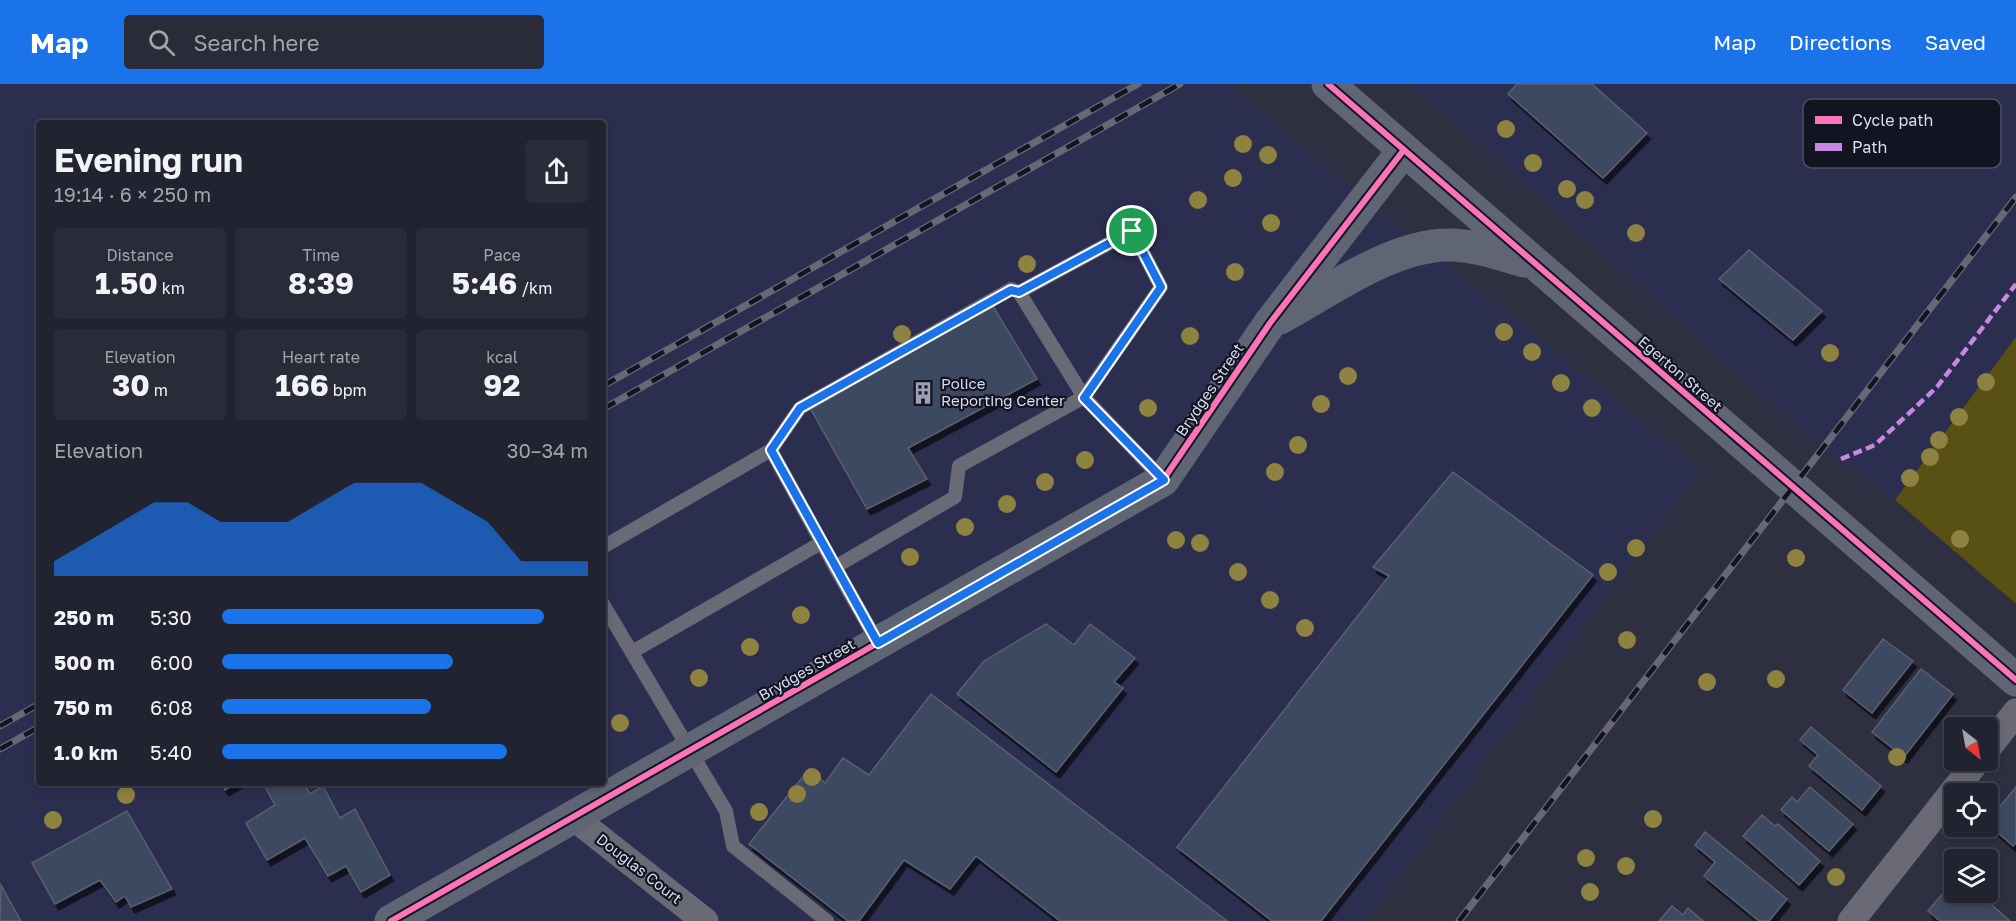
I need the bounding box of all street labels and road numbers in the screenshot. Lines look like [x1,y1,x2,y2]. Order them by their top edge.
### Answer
street label: Egerton Street [1635,332,1726,415]
street label: Brydges Street [1172,340,1247,439]
street label: Brydges Street [755,634,858,704]
street label: Douglas Court [593,829,686,907]

